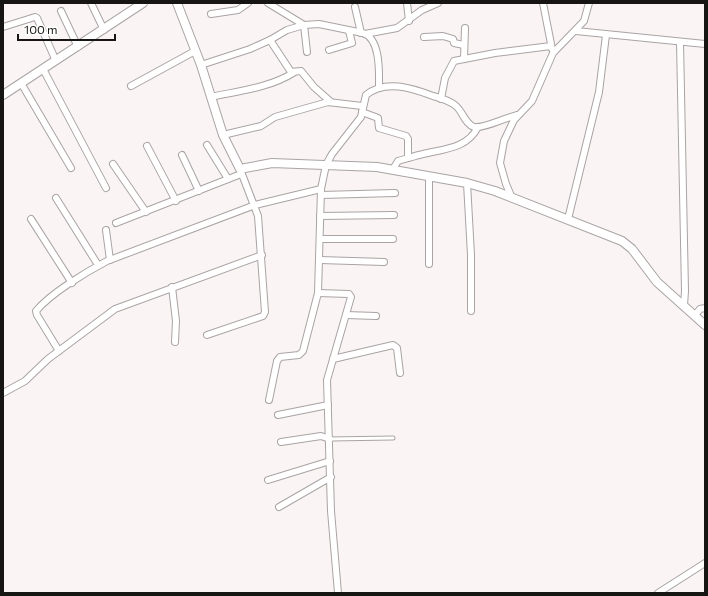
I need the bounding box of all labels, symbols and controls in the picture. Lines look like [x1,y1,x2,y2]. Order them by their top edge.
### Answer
scale bar [18,16,115,42]
text: 100 m [24,22,58,36]

